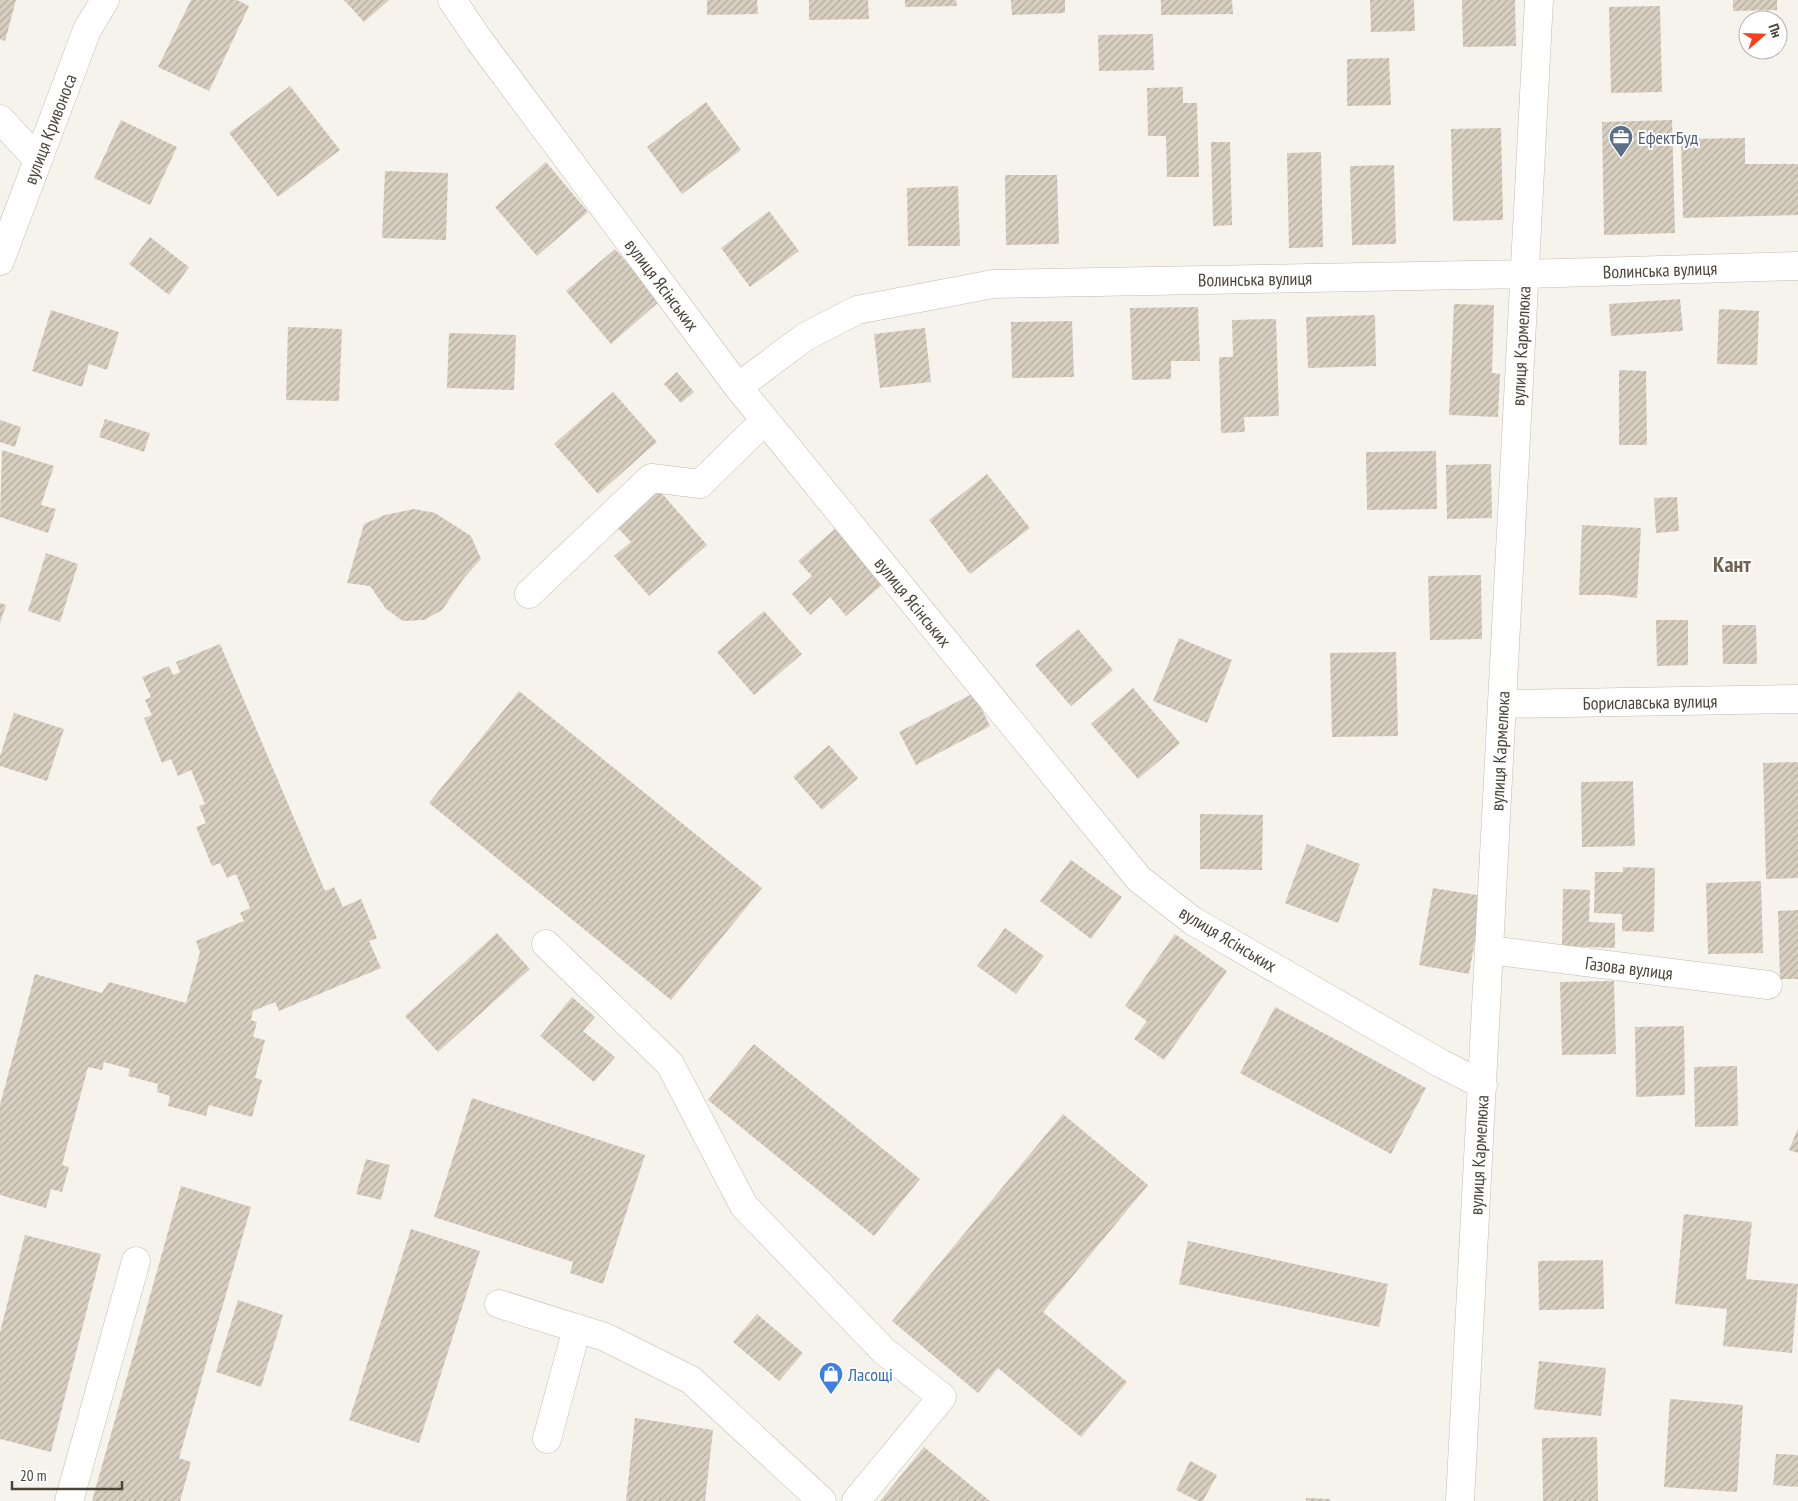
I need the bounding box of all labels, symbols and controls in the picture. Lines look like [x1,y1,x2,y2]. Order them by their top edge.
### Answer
north arrow [1738,10,1788,60]
text: Пн [1764,21,1786,40]
street label: вулиця Кривоноса [18,70,82,188]
office icon: ЕфектБуд [1608,124,1634,158]
place label: ЕфектБуд [1638,126,1698,149]
street label: вулиця Ясінських [620,234,705,336]
street label: Волинська вулиця [1602,257,1718,283]
street label: Волинська вулиця [1198,267,1312,291]
street label: вулиця Кармелюка [1506,285,1536,407]
district label: Кант [1713,550,1751,578]
street label: вулиця Ясінських [870,552,957,652]
street label: Бориславська вулиця [1582,689,1718,715]
street label: вулиця Кармелюка [1485,690,1515,812]
street label: вулиця Ясінських [1175,901,1281,977]
street label: Газова вулиця [1584,951,1674,985]
street label: вулиця Кармелюка [1464,1094,1494,1216]
shop icon: Ласощі [818,1361,844,1395]
place label: Ласощі [847,1363,893,1386]
scale bar [12,1458,122,1490]
text: 20 m [20,1466,46,1485]

